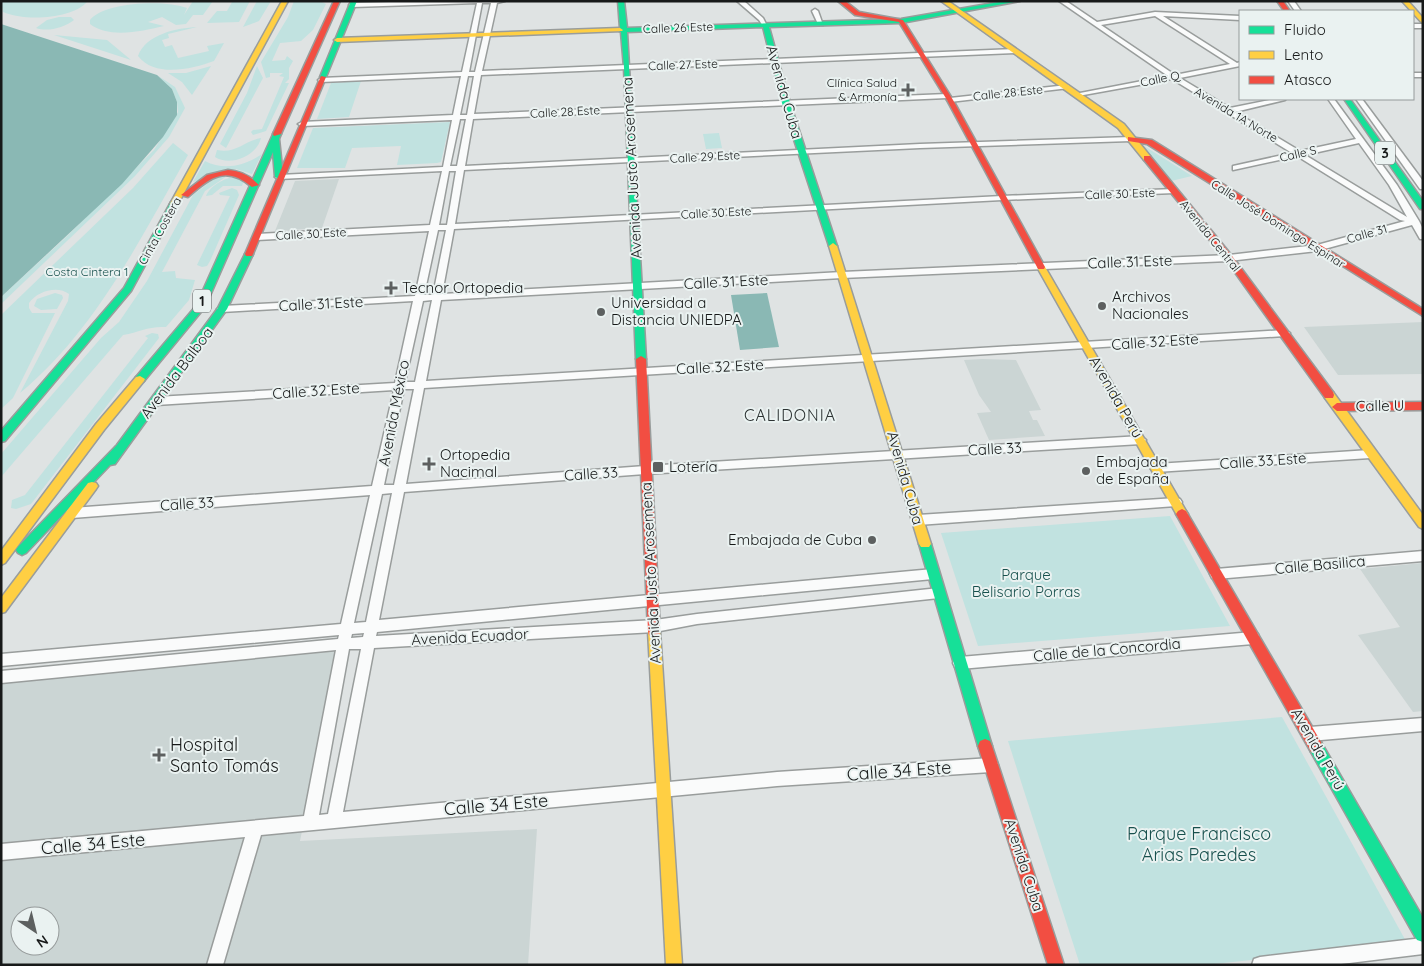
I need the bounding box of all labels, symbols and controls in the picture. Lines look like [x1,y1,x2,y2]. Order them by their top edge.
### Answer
legend [1239,10,1414,100]
street label: Calle 26 Este [643,19,714,36]
text: Fluido [1284,20,1326,39]
street label: Avenida Cuba [762,43,807,141]
text: Lento [1284,45,1323,64]
street label: Calle 27 Este [648,56,718,73]
street label: Calle Q [1139,67,1182,90]
text: Atasco [1284,70,1332,89]
place label: Clínica Salud & Armonía [827,75,897,104]
street label: Avenida Justo Arosemena [617,77,646,259]
street label: Calle 28 Este [972,81,1044,104]
marker: Clínica Salud & Armonía [901,83,915,97]
street label: Avenida 1A Norte [1192,84,1281,145]
street label: Calle 28 Este [530,102,601,121]
street label: Calle S [1278,142,1318,165]
road number: 3 [1375,142,1395,164]
street label: Calle 29 Este [669,147,741,166]
street label: Calle José Domingo Espinar [1208,176,1349,271]
street label: Calle 30 Este [1084,185,1156,202]
street label: Cinta Costera [135,194,184,267]
street label: Avenida Central [1177,197,1244,275]
street label: Calle 30 Este [680,203,752,222]
street label: Calle 31 [1345,221,1389,246]
street label: Calle 30 Este [275,224,347,243]
street label: Calle 31 Este [1087,251,1173,272]
park label: Costa Cintera 1 [46,264,128,279]
street label: Calle 31 Este [683,270,769,293]
place label: Tecnor Ortopedia [402,278,523,297]
marker: Tecnor Ortopedia [384,281,398,295]
place label: Archivos Nacionales [1112,287,1189,323]
road number: 1 [193,290,211,312]
street label: Calle 31 Este [278,292,364,315]
place label: Universidad a Distancia UNIEDPA [611,293,742,329]
marker: Archivos Nacionales [1096,300,1108,312]
marker: Universidad a Distancia UNIEDPA [595,306,607,318]
street label: Avenida Balboa [136,323,217,422]
street label: Calle 32 Este [1111,329,1199,354]
street label: Avenida Perú [1085,352,1148,441]
street label: Calle 32 Este [676,355,764,378]
street label: Avenida México [374,358,413,468]
street label: Calle 32 Este [272,378,360,403]
street label: Calle U [1355,396,1405,415]
district label: CALIDONIA [744,405,836,425]
street label: Avenida Cuba [883,429,928,527]
street label: Calle 33 [968,438,1023,459]
place label: Ortopedia Nacimal [440,445,510,481]
street label: Calle 33 Este [1219,448,1307,473]
place label: Embajada de España [1096,452,1169,488]
marker: Ortopedia Nacimal [422,457,436,471]
place label: Lotería [669,457,718,476]
marker: Lotería [651,460,665,474]
street label: Calle 33 [563,462,619,485]
marker: Embajada de España [1080,465,1092,477]
street label: Avenida Justo Arosemena [636,482,665,664]
street label: Calle 33 [159,492,215,515]
place label: Embajada de Cuba [728,530,862,549]
marker: Embajada de Cuba [866,534,878,546]
street label: Calle Basilica [1274,551,1366,578]
park label: Parque Belisario Porras [972,565,1080,601]
street label: Avenida Ecuador [411,624,529,649]
street label: Calle de la Concordia [1033,634,1181,665]
street label: Avenida Perú [1287,704,1350,793]
place label: Hospital Santo Tomás [170,733,279,777]
marker: Hospital Santo Tomás [152,748,166,762]
street label: Calle 34 Este [846,755,952,786]
street label: Calle 34 Este [443,788,549,821]
street label: Avenida Cuba [1001,816,1048,914]
park label: Parque Francisco Arias Paredes [1127,822,1271,866]
street label: Calle 34 Este [40,827,146,860]
north arrow [10,906,60,956]
text: N [33,931,52,952]

